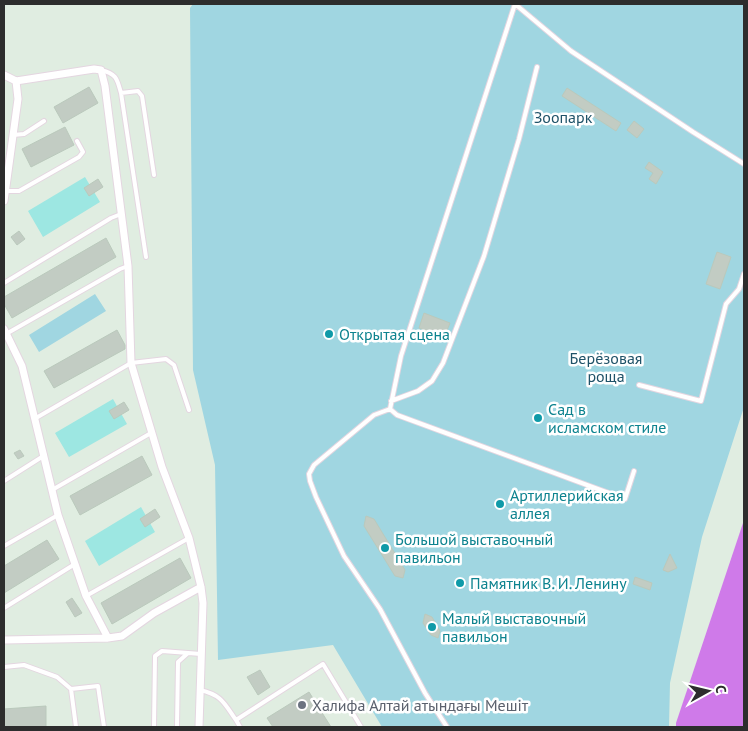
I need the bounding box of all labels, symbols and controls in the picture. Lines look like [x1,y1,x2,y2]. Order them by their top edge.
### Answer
park label: Зоопарк [534,107,593,127]
place label: Открытая сцена [339,324,450,344]
marker: Открытая сцена [323,328,335,340]
park label: Берёзовая роща [570,348,642,386]
place label: Сад в исламском стиле [548,399,666,437]
marker: Сад в исламском стиле [532,412,544,424]
place label: Артиллерийская аллея [510,485,624,523]
marker: Артиллерийская аллея [494,498,506,510]
place label: Большой выставочный павильон [395,529,553,567]
marker: Большой выставочный павильон [379,542,391,554]
place label: Памятник В. И. Ленину [470,573,627,593]
marker: Памятник В. И. Ленину [454,577,466,589]
place label: Малый выставочный павильон [442,608,586,646]
marker: Малый выставочный павильон [426,621,438,633]
north arrow [683,666,733,716]
text: С [711,684,730,694]
place label: Халифа Алтай атындағы Мешіт [312,695,529,715]
marker: Халифа Алтай атындағы Мешіт [296,699,308,711]

